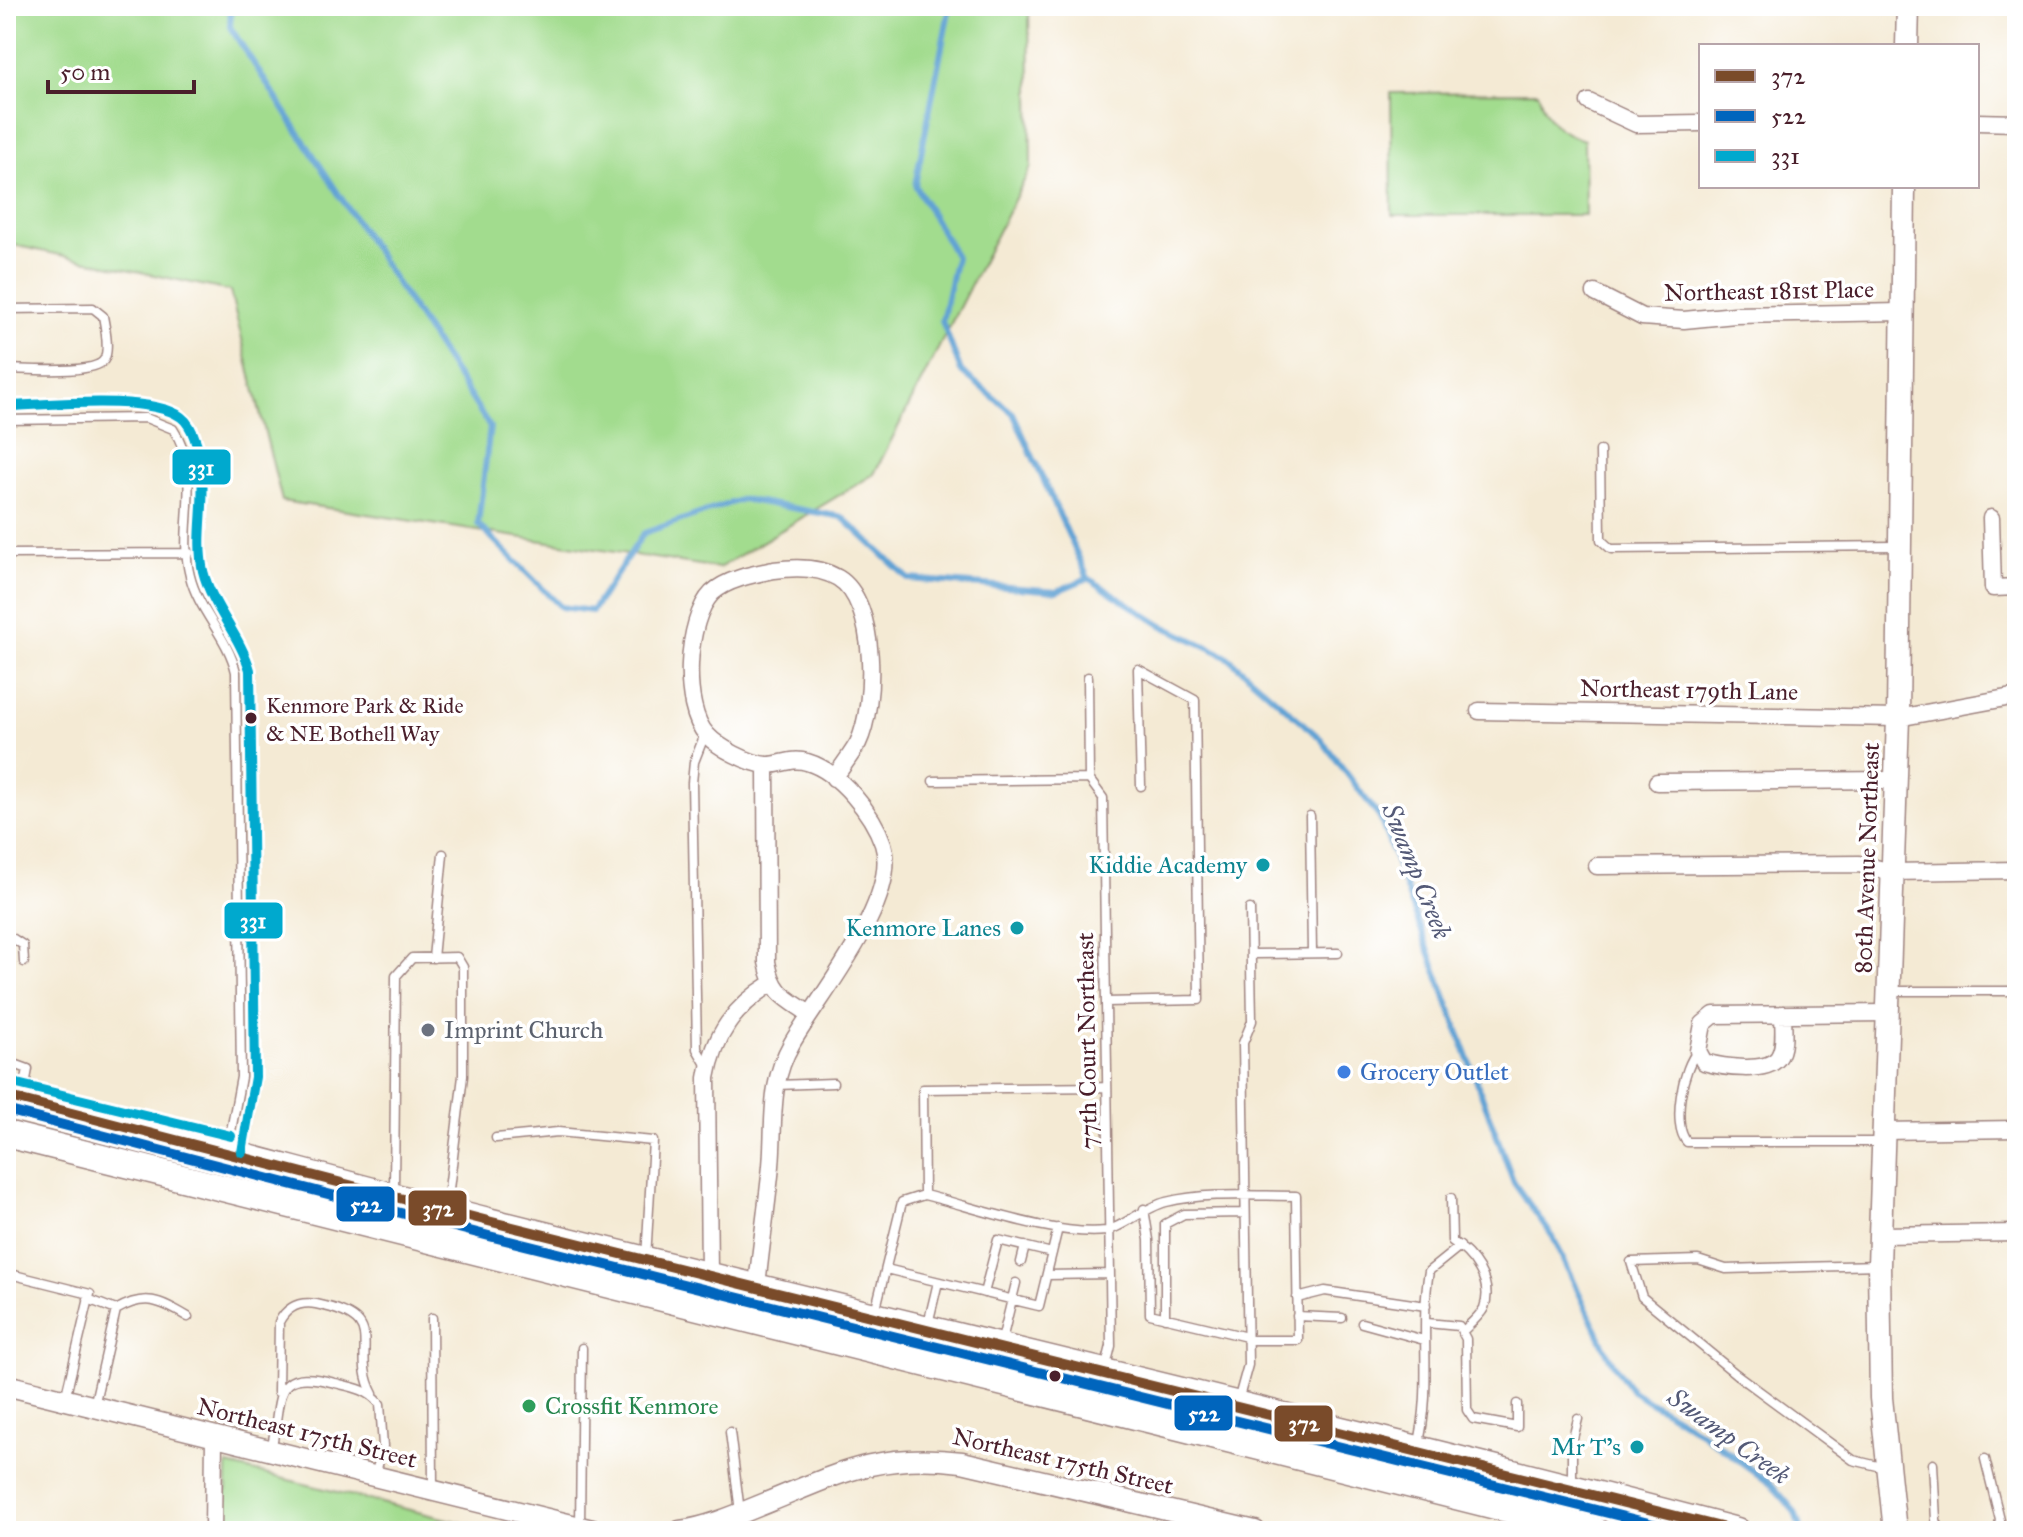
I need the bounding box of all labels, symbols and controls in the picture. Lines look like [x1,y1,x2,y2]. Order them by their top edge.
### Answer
scale bar [48,44,194,94]
legend [1699,44,1979,188]
text: 50 m [60,57,110,87]
text: 372 [1771,61,1805,91]
text: 522 [1771,101,1806,131]
text: 331 [1771,141,1800,171]
street label: Northeast 181st Place [1664,274,1874,308]
line badge: 331 [171,448,232,486]
text: 331 [188,454,214,481]
street label: Northeast 179th Lane [1580,673,1798,707]
place label: Kenmore Park & Ride & NE Bothell Way [266,692,464,747]
marker: Kenmore Park & Ride & NE Bothell Way [243,710,259,726]
street label: 80th Avenue Northeast [1848,741,1886,974]
water label: Swamp Creek [1374,798,1459,944]
place label: Kiddie Academy [1088,850,1248,880]
marker: Kiddie Academy [1254,856,1272,874]
line badge: 331 [223,901,284,940]
text: 331 [240,907,266,934]
place label: Kenmore Lanes [845,913,1001,943]
marker: Kenmore Lanes [1008,919,1026,937]
street label: 77th Court Northeast [1070,932,1104,1150]
place label: Imprint Church [444,1015,603,1045]
marker: Imprint Church [419,1021,437,1039]
place label: Grocery Outlet [1360,1057,1509,1087]
marker: Grocery Outlet [1335,1063,1353,1081]
line badge: 522 [335,1185,396,1223]
line badge: 372 [407,1189,468,1227]
text: 522 [350,1191,383,1218]
text: 372 [422,1195,455,1222]
unlabelled marker [1047,1368,1063,1384]
water label: Swamp Creek [1660,1380,1797,1492]
street label: Northeast 175th Street [194,1391,421,1475]
place label: Crossfit Kenmore [545,1391,718,1421]
line badge: 522 [1173,1394,1234,1432]
marker: Crossfit Kenmore [520,1397,538,1415]
text: 522 [1188,1400,1221,1427]
line badge: 372 [1273,1404,1334,1443]
text: 372 [1288,1410,1321,1437]
street label: Northeast 175th Street [950,1421,1177,1501]
place label: Mr T's [1551,1432,1621,1462]
marker: Mr T's [1628,1438,1646,1456]

